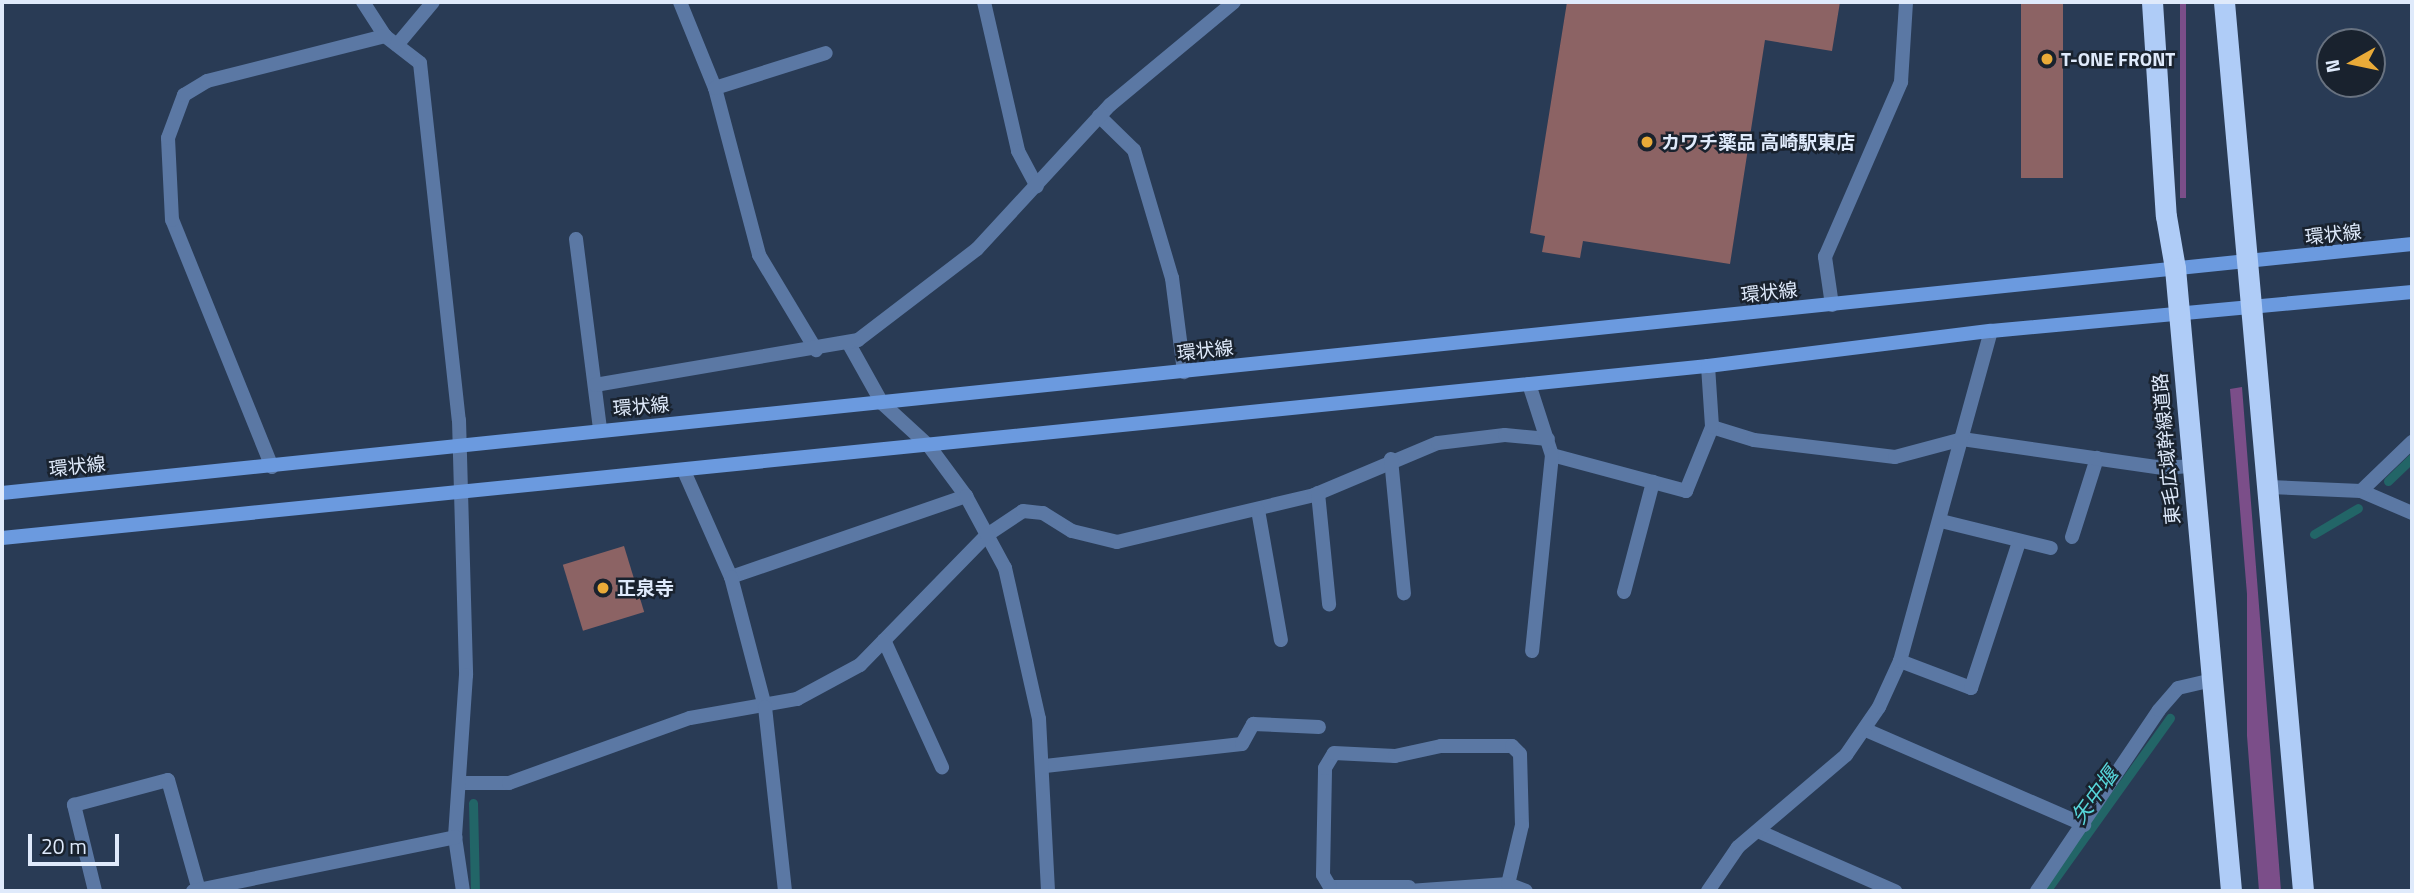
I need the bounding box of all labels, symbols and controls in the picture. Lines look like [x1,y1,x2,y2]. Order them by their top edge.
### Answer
north arrow [2316,28,2386,98]
place label: T-ONE FRONT [2061,48,2175,70]
marker: T-ONE FRONT [2039,51,2055,67]
text: N [2316,57,2347,75]
place label: カワチ薬品 高崎駅東店 [1661,131,1855,153]
marker: カワチ薬品 高崎駅東店 [1639,134,1655,150]
street label: 環状線 [2303,220,2363,248]
street label: 環状線 [1739,278,1799,306]
street label: 環状線 [1175,336,1235,364]
street label: 東毛広域幹線道路 [2148,372,2184,526]
street label: 環状線 [612,392,670,420]
street label: 環状線 [47,452,107,480]
place label: 正泉寺 [617,577,674,599]
marker: 正泉寺 [595,580,611,596]
water label: 矢中堰 [2065,762,2123,828]
scale bar [32,820,122,864]
text: 20 m [41,830,87,862]

